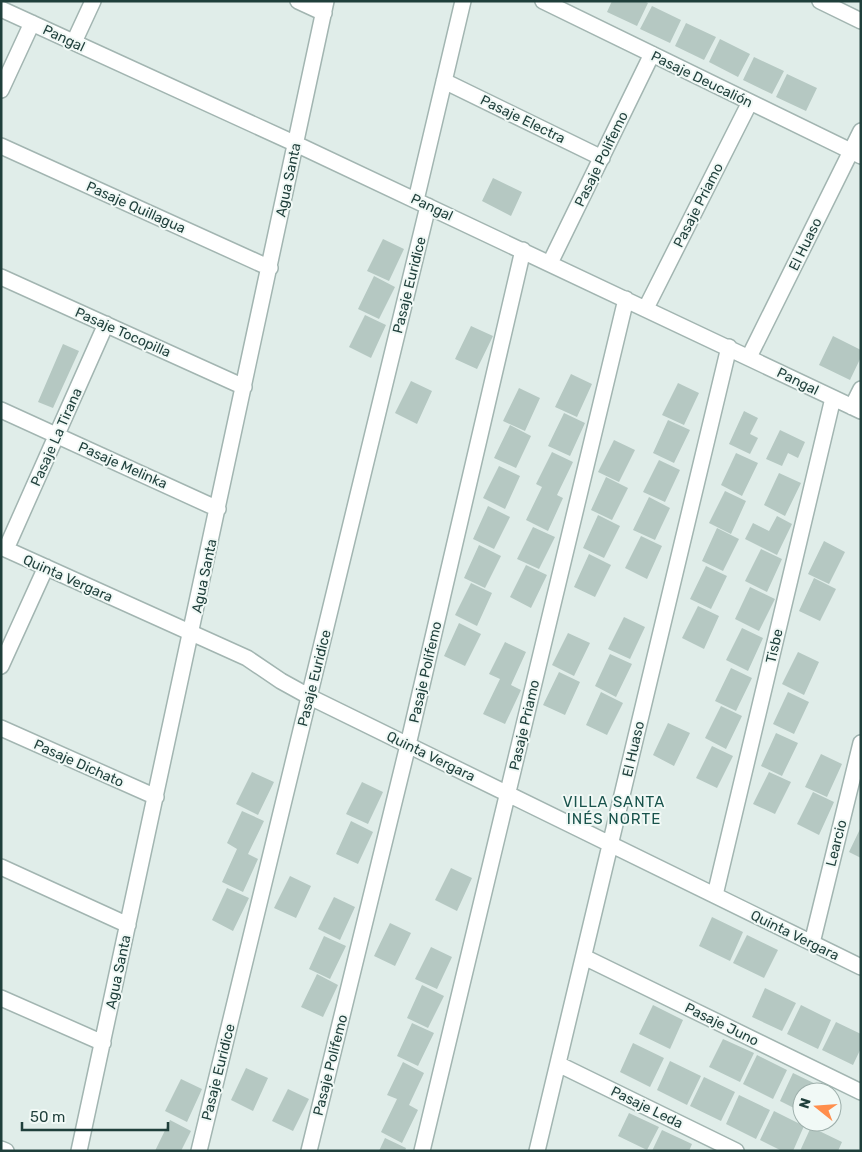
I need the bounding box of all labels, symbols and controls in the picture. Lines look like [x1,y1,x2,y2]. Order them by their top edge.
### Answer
street label: Pangal [40,21,88,56]
street label: Pasaje Deucalión [648,47,755,111]
street label: Pasaje Electra [478,92,568,147]
street label: Pasaje Polifemo [571,109,632,210]
street label: Agua Santa [272,142,305,219]
street label: Pasaje Priamo [670,160,727,250]
street label: Pasaje Quillagua [84,178,188,237]
street label: Pangal [408,190,456,225]
street label: El Huaso [785,215,826,273]
street label: Pasaje Euridice [389,235,430,335]
street label: Pasaje Tocopilla [72,304,173,361]
street label: Pangal [774,364,822,399]
street label: Pasaje La Tirana [27,385,86,489]
street label: Pasaje Melinka [76,438,170,493]
street label: Agua Santa [188,538,221,615]
street label: Quinta Vergara [20,551,115,606]
street label: Pasaje Polifemo [406,620,445,725]
street label: Tisbe [762,627,787,665]
street label: Pasaje Euridice [294,628,335,728]
street label: Pasaje Priamo [506,678,543,772]
street label: El Huaso [619,720,648,779]
street label: Quinta Vergara [384,728,478,785]
street label: Pasaje Dichato [31,736,127,791]
district label: VILLA SANTA INÉS NORTE [563,793,665,828]
street label: Learcio [822,818,850,868]
street label: Quinta Vergara [748,907,842,964]
street label: Agua Santa [102,934,135,1011]
street label: Pasaje Juno [682,999,762,1050]
street label: Pasaje Polifemo [310,1013,351,1117]
street label: Pasaje Euridice [198,1022,239,1122]
north arrow [792,1082,842,1132]
street label: Pasaje Leda [608,1083,686,1132]
text: N [795,1096,815,1111]
scale bar [22,1100,169,1132]
text: 50 m [30,1108,65,1126]

